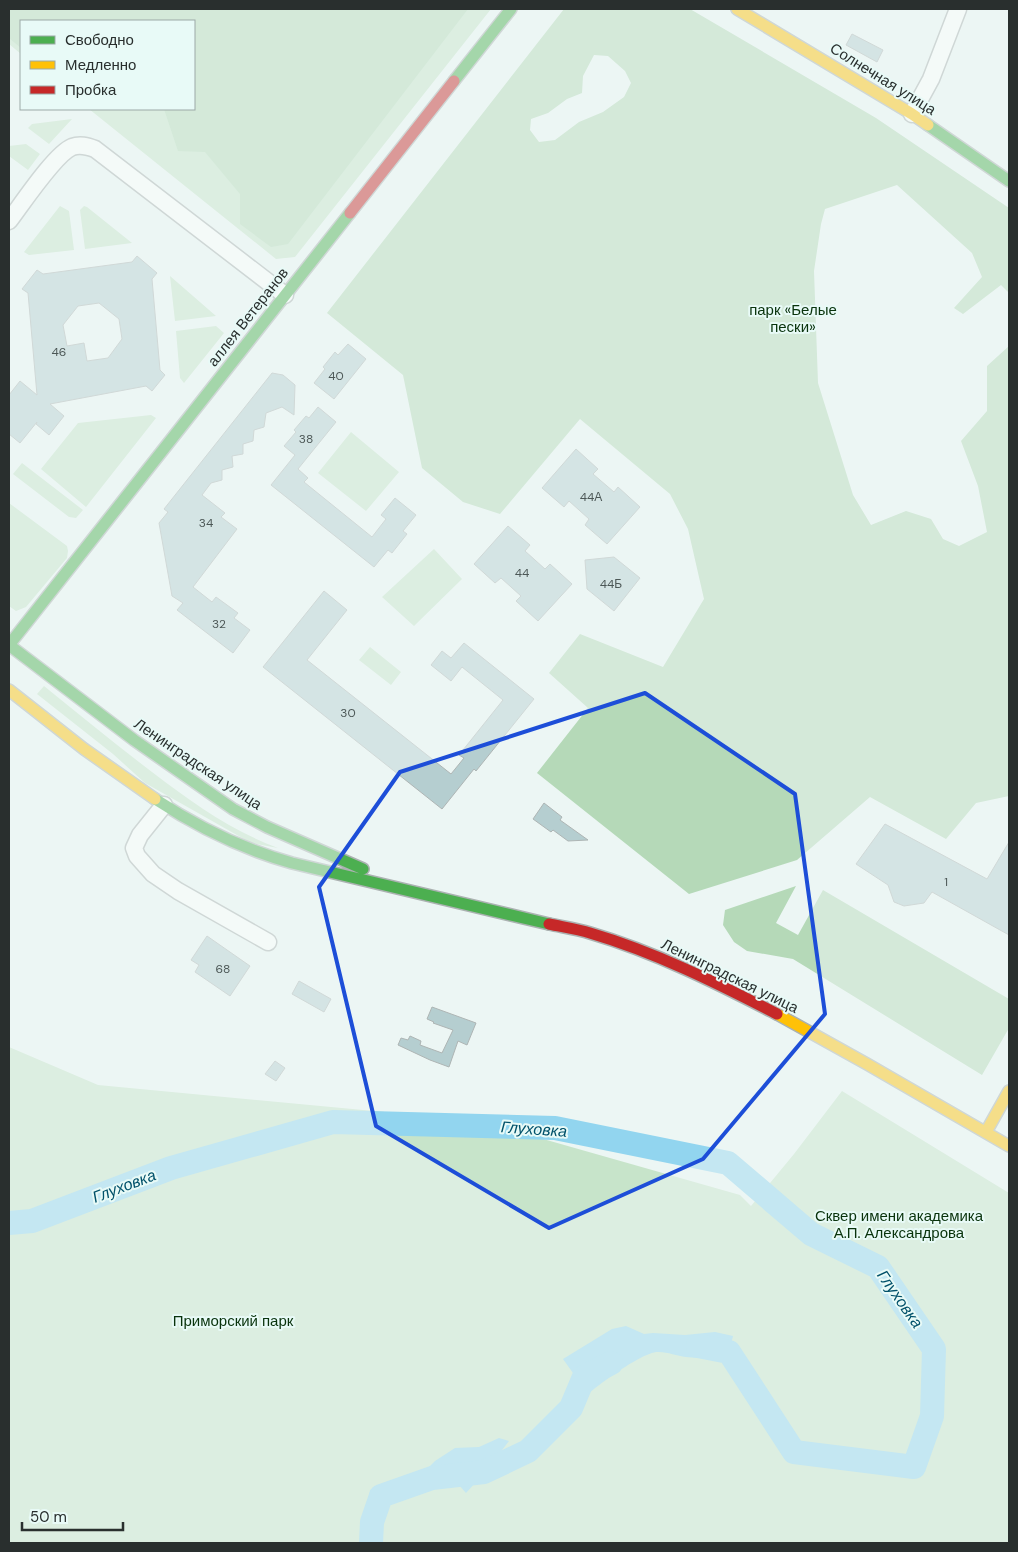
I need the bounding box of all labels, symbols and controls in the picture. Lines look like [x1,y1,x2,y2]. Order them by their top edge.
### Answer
legend [20,20,195,110]
text: Свободно [65,30,134,50]
street label: Солнечная улица [826,38,940,120]
text: Медленно [65,55,136,75]
text: Пробка [65,80,117,100]
street label: аллея Ветеранов [203,263,293,371]
park label: парк «Белые пески» [749,300,837,337]
house number: 46 [52,344,66,360]
house number: 40 [328,368,344,384]
house number: 38 [299,431,313,447]
house number: 44А [580,489,602,505]
house number: 34 [199,515,213,531]
house number: 44 [515,565,529,581]
house number: 44Б [600,576,622,592]
house number: 32 [212,616,226,632]
house number: 30 [340,705,356,721]
street label: Ленинградская улица [130,714,266,815]
house number: 1 [944,874,948,890]
street label: Ленинградская улица [658,934,802,1018]
house number: 68 [216,961,230,977]
water label: Глуховка [500,1116,568,1142]
water label: Глуховка [89,1164,159,1208]
park label: Сквер имени академика А.П. Александрова [815,1206,984,1243]
water label: Глуховка [872,1266,928,1332]
park label: Приморский парк [173,1311,294,1331]
scale bar [22,1500,124,1532]
text: 50 m [30,1507,67,1527]

